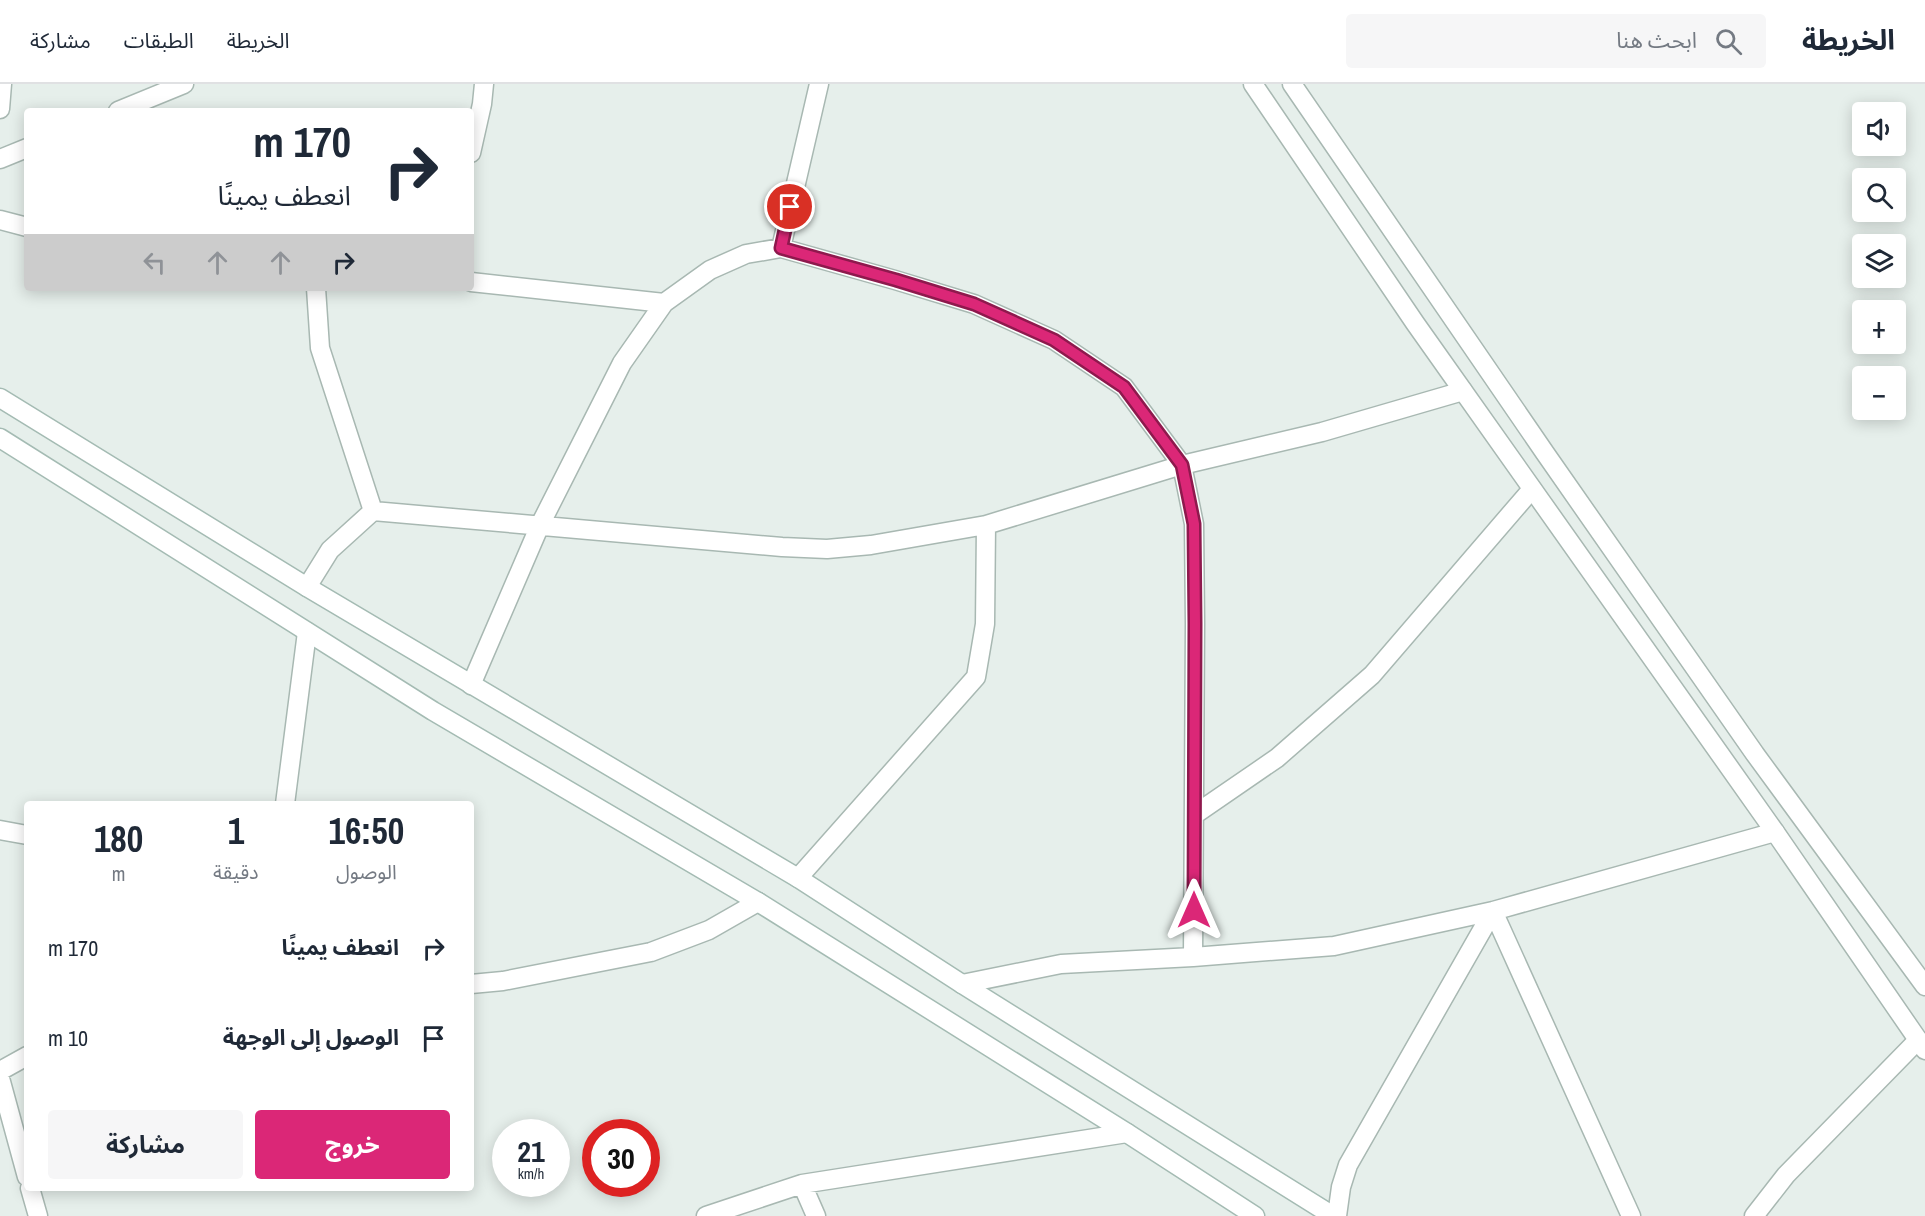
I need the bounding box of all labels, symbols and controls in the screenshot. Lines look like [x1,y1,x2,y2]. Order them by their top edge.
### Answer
search box [1346,14,1766,68]
text: الخريطة [1802,21,1895,59]
text: ابحث هنا [1616,25,1697,55]
icon: search [1712,25,1745,58]
text: مشاركة [30,26,91,55]
text: الطبقات [124,26,194,55]
text: الخريطة [227,26,290,55]
map controls [1852,102,1906,420]
button: sound [1852,102,1906,156]
text: 170 m [253,114,351,170]
icon: right [372,132,450,210]
button: search [1852,168,1906,222]
text: انعطف يمينًا [217,177,351,213]
pin [764,181,815,232]
icon: arrive [773,190,806,223]
button: layers [1852,234,1906,288]
icon: left [138,246,171,279]
icon: ahead [201,246,234,279]
icon: ahead [264,246,297,279]
icon: right [327,246,360,279]
button: + [1852,300,1906,354]
button: − [1852,366,1906,420]
text: 1 [228,807,244,855]
text: 16:50 [329,807,404,855]
text: 180 [94,815,143,863]
text: دقيقة [213,858,259,885]
text: الوصول [336,858,397,885]
text: m [112,860,125,887]
position arrow [1162,878,1226,942]
text: انعطف يمينًا [281,932,399,962]
icon: right [417,932,450,965]
text: 170 m [48,933,98,963]
text: الوصول إلى الوجهة [223,1022,399,1052]
icon: arrive [417,1022,450,1055]
text: 10 m [48,1023,88,1053]
button: مشاركة [48,1110,243,1179]
button: خروج [255,1110,450,1179]
speed limit sign: 30 [582,1119,660,1197]
text: 21 [517,1131,545,1171]
text: km/h [518,1163,544,1184]

